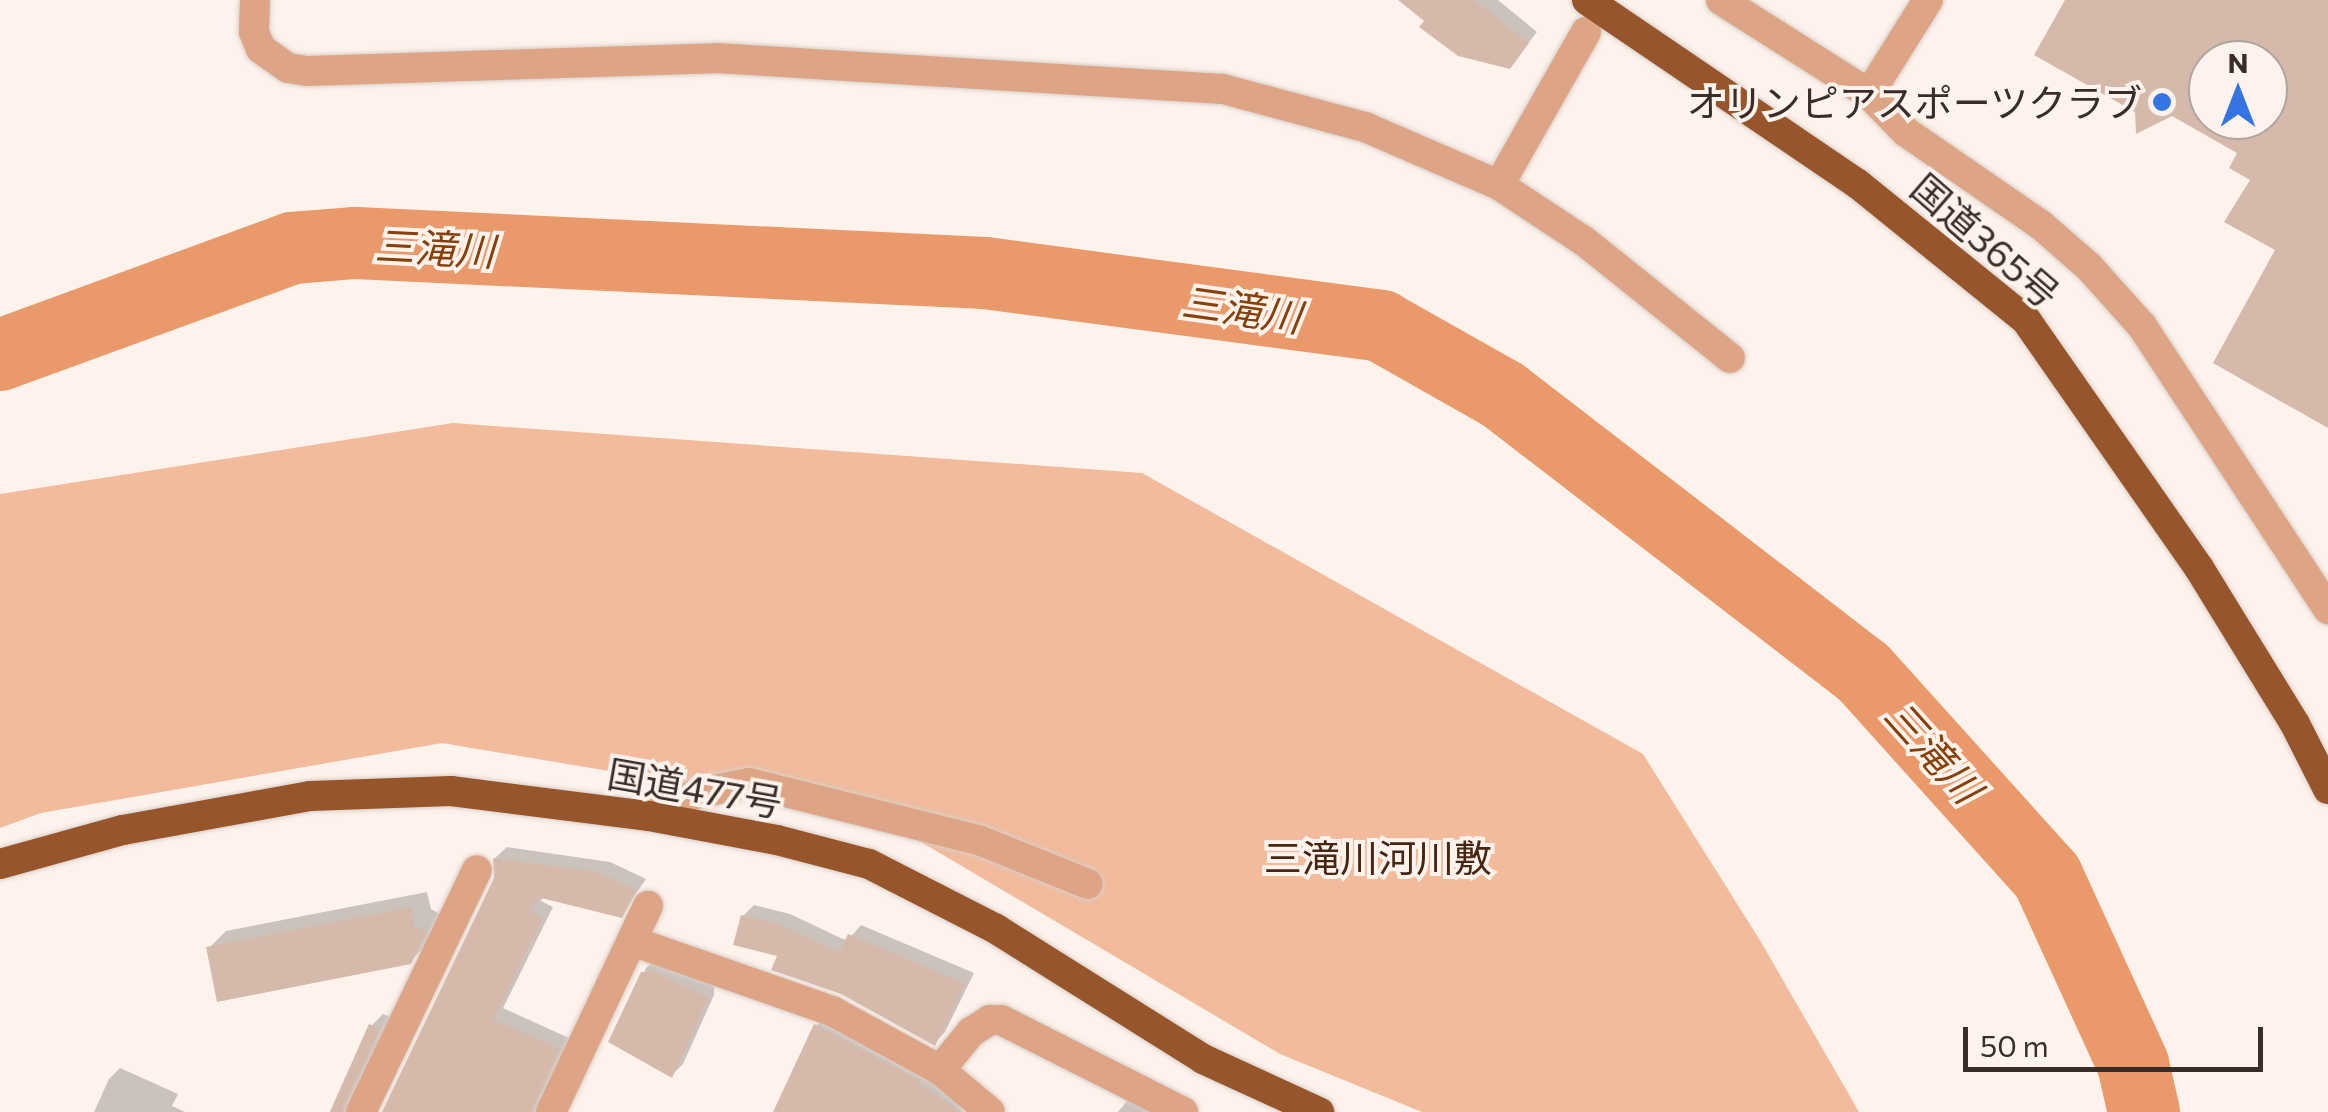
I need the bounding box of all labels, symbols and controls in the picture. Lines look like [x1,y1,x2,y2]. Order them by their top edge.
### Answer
north arrow [2188,40,2288,140]
text: N [2228,45,2249,79]
place label: オリンピアスポーツクラブ [1686,79,2142,125]
marker: オリンピアスポーツクラブ [2151,91,2173,113]
street label: 国道365号 [1903,164,2069,316]
water label: 三滝川 [374,220,496,274]
water label: 三滝川 [1179,276,1305,340]
water label: 三滝川 [1876,690,1992,812]
street label: 国道477号 [604,749,786,825]
park label: 三滝川河川敷 [1264,834,1492,880]
scale bar [1968,1007,2268,1069]
text: 50 m [1980,1026,2049,1063]

